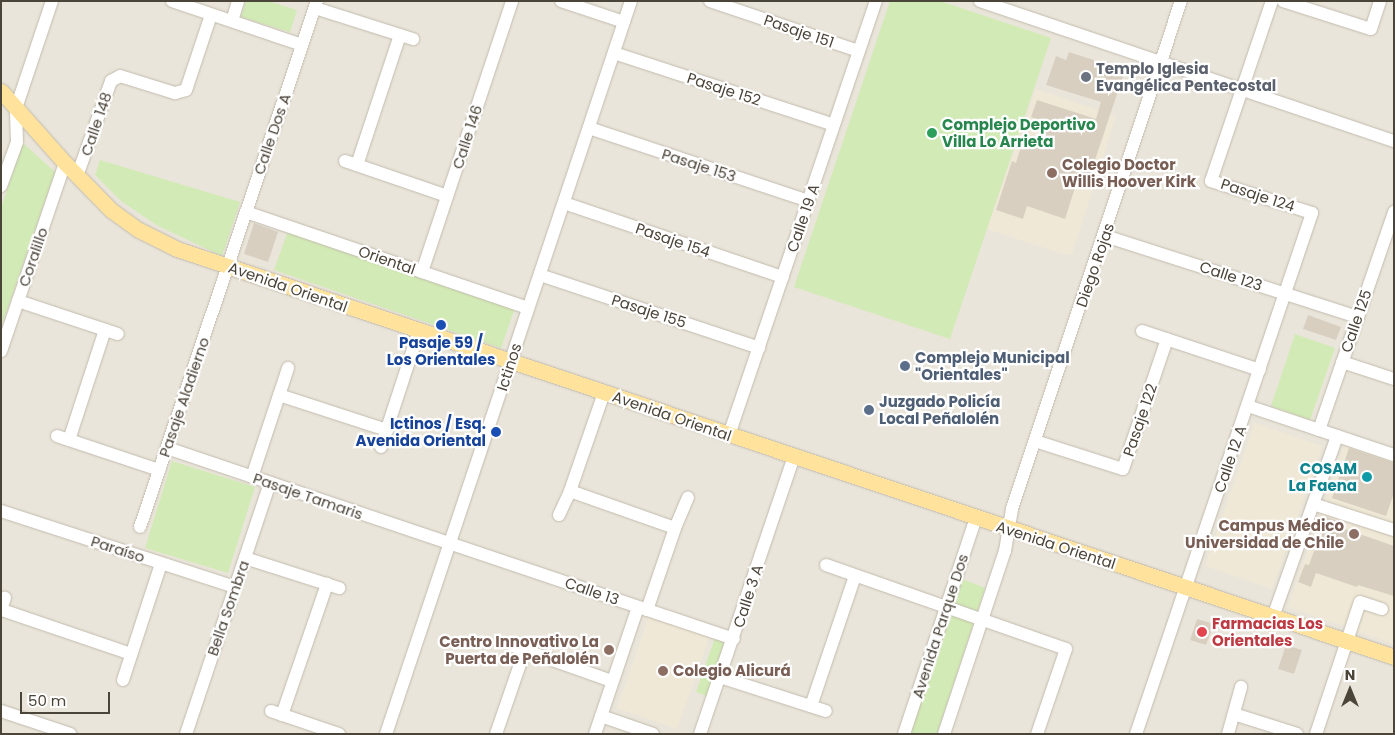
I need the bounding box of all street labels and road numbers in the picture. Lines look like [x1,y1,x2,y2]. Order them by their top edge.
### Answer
street label: Pasaje 151 [762,11,836,51]
street label: Pasaje 152 [685,69,763,109]
street label: Calle 148 [77,90,115,158]
street label: Calle Dos A [250,91,294,177]
street label: Calle 146 [448,103,486,171]
street label: Pasaje 153 [660,145,738,185]
street label: Pasaje 124 [1219,175,1297,215]
street label: Calle 19 A [783,182,823,254]
street label: Pasaje 154 [633,219,713,261]
street label: Diego Rojas [1072,221,1118,309]
street label: Coralillo [15,225,51,289]
street label: Oriental [356,242,418,278]
street label: Calle 123 [1197,257,1265,295]
street label: Avenida Oriental [226,258,350,316]
street label: Calle 125 [1337,287,1375,355]
street label: Pasaje 155 [609,290,689,332]
street label: Pasaje Aladierno [155,335,213,459]
street label: Ictinos [493,341,525,393]
street label: Pasaje 122 [1119,381,1161,459]
street label: Avenida Oriental [610,387,734,445]
street label: Calle 12 A [1210,423,1250,495]
street label: Pasaje Tamaris [251,469,365,523]
street label: Avenida Oriental [994,517,1118,573]
street label: Paraíso [89,532,147,566]
street label: Avenida Parque Dos [908,551,972,701]
street label: Bella Sombra [203,558,253,658]
street label: Calle 3 A [729,562,767,630]
street label: Calle 13 [563,573,621,609]

